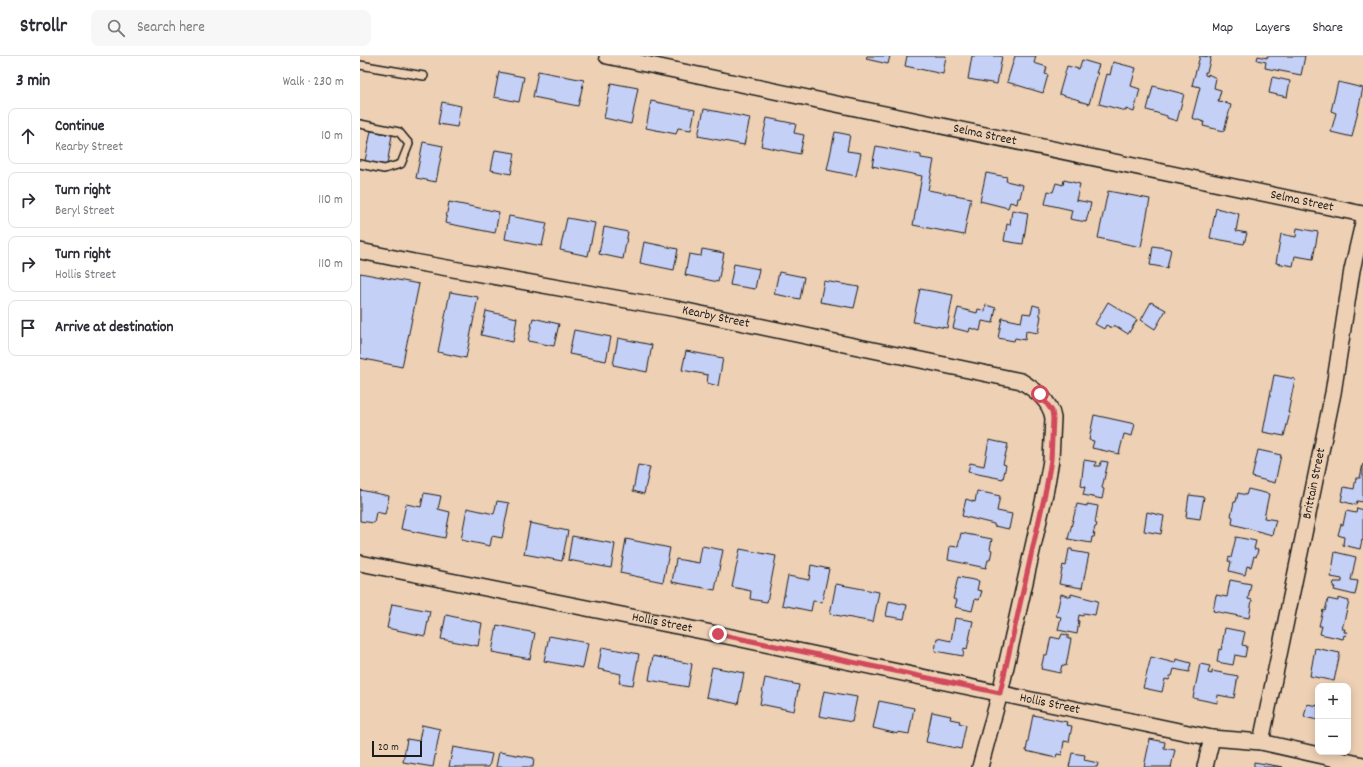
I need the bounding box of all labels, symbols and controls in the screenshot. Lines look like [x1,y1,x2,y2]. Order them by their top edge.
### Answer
search box [91,10,371,46]
text: Strollr [20,14,67,41]
icon: search [105,17,127,39]
text: Search here [137,17,205,39]
text: Map [1212,18,1233,38]
text: Layers [1255,18,1290,38]
text: Share [1312,18,1343,38]
text: 3 min [16,70,50,94]
text: Walk · 230 m [283,73,344,92]
text: Continue [55,116,104,138]
street label: Selma Street [951,119,1018,151]
icon: ahead [17,125,39,147]
text: 10 m [321,127,343,146]
text: Kearby Street [55,138,123,157]
text: Turn right [55,180,111,202]
street label: Selma Street [1269,185,1336,217]
icon: right [17,189,39,211]
text: 110 m [318,191,343,210]
text: Beryl Street [55,202,115,221]
text: Turn right [55,244,111,266]
icon: right [17,253,39,275]
text: 110 m [318,255,343,274]
text: Hollis Street [55,266,116,285]
street label: Kearby Street [681,301,751,333]
icon: arrive [17,317,39,339]
text: Arrive at destination [55,317,173,339]
route start [1031,385,1049,403]
street label: Brittain Street [1298,446,1331,521]
street label: Hollis Street [630,608,694,638]
route end [709,625,727,643]
map controls [1315,683,1351,755]
button: + [1315,683,1351,719]
street label: Hollis Street [1018,688,1082,720]
button: − [1315,719,1351,755]
scale bar [372,739,422,758]
text: 20 m [378,740,399,756]

